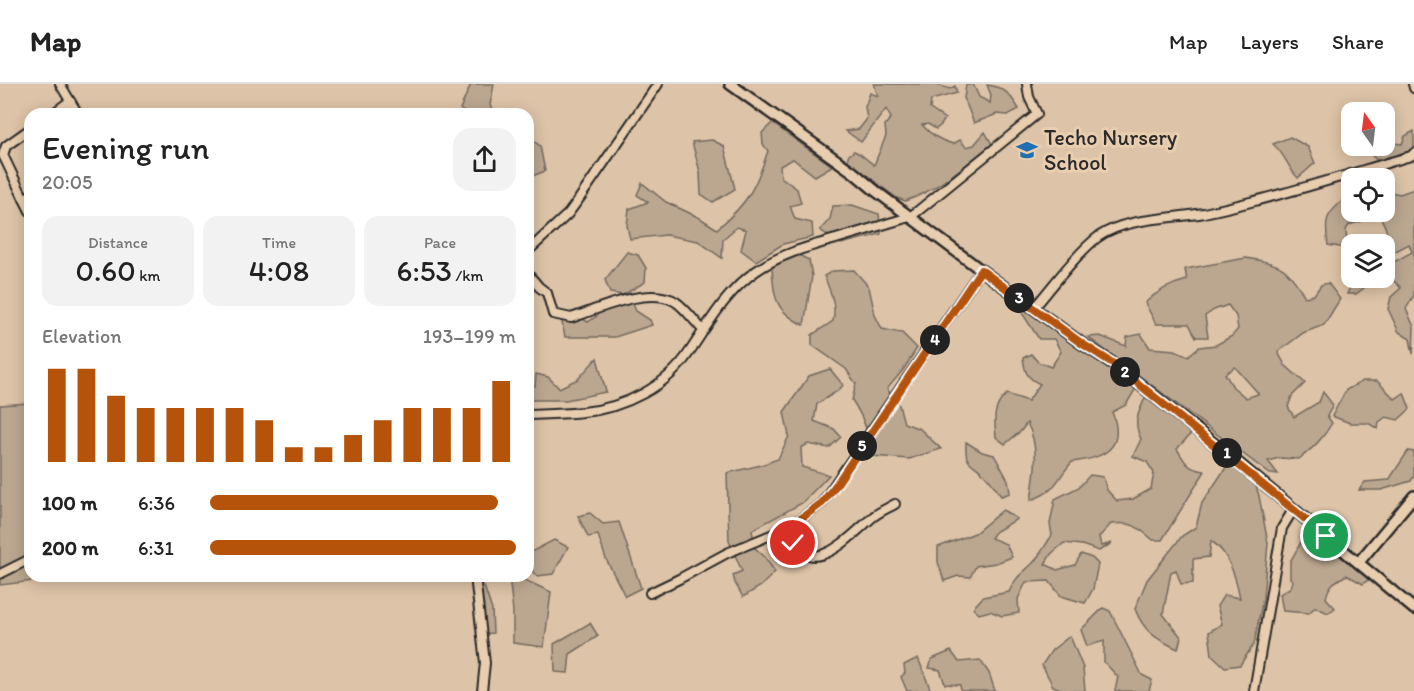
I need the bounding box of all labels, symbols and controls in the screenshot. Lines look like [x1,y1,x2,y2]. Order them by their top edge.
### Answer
text: Map [30,24,81,58]
text: Map [1169,29,1208,54]
text: Layers [1241,29,1299,54]
text: Share [1332,29,1384,54]
north arrow [1341,102,1395,156]
map controls [1341,102,1395,288]
place label: Techo Nursery School [1044,124,1178,176]
text: Evening run [42,128,209,167]
button: share [453,128,516,191]
school or university icon: Techo Nursery School [1015,138,1039,162]
button: locate [1341,168,1395,222]
text: 20:05 [42,170,93,194]
text: Distance [88,233,148,252]
text: Time [262,233,296,252]
text: Pace [424,233,456,252]
button: layers [1341,234,1395,288]
text: 0.60 [76,252,136,289]
text: 4:08 [249,252,309,289]
text: 6:53 [397,252,452,289]
text: km [136,266,160,285]
text: /km [452,266,483,285]
pin: 3 [1004,283,1034,313]
text: 3 [1015,288,1023,307]
text: Elevation [42,324,121,348]
text: 193–199 m [423,324,516,348]
pin: 4 [920,325,950,355]
text: 4 [930,330,940,349]
pin: 2 [1110,357,1140,387]
text: 2 [1121,362,1129,381]
pin: 5 [847,431,877,461]
text: 5 [858,436,866,455]
pin: 1 [1212,438,1242,468]
text: 1 [1223,443,1231,462]
text: 100 m [42,491,97,515]
text: 6:36 [138,491,175,515]
pin [1300,510,1351,561]
pin [767,517,818,568]
icon: arrive [1309,519,1342,552]
icon: check [776,526,809,559]
text: 200 m [42,536,98,560]
text: 6:31 [138,536,174,560]

